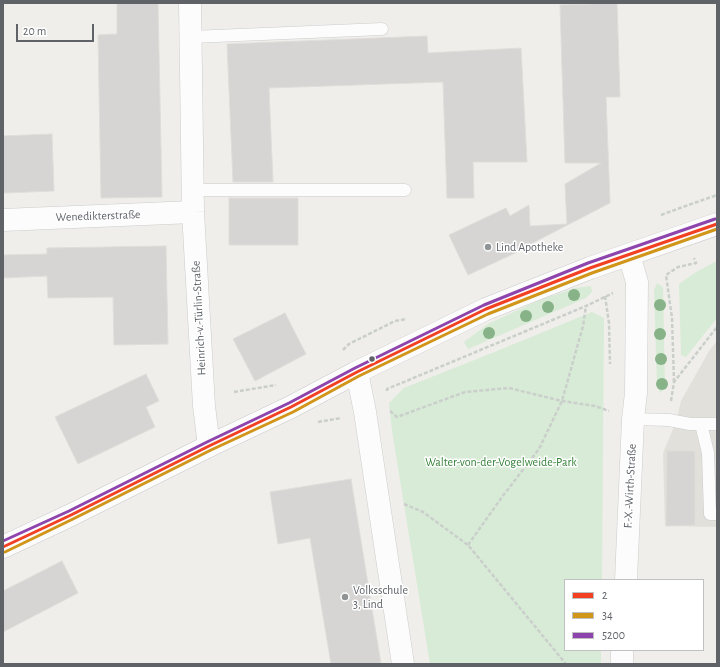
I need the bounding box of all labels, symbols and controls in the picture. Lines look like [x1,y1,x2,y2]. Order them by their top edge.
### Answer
scale bar [18,16,96,42]
text: 20 m [23,25,46,37]
street label: Wenedikterstraße [55,207,141,225]
place label: Lind Apotheke [496,240,563,254]
marker: Lind Apotheke [483,242,493,252]
street label: Heinrich-v.-Türlin-Straße [189,260,209,376]
unlabelled marker [367,354,377,364]
street label: F.-X.-Wirth-Straße [621,443,639,529]
park label: Walter-von-der-Vogelweide-Park [425,455,577,469]
legend [564,579,704,651]
place label: Volksschule 3, Lind [353,583,408,611]
text: 2 [602,589,607,601]
marker: Volksschule 3, Lind [340,592,350,602]
text: 34 [602,609,613,621]
text: 5200 [602,629,625,641]

